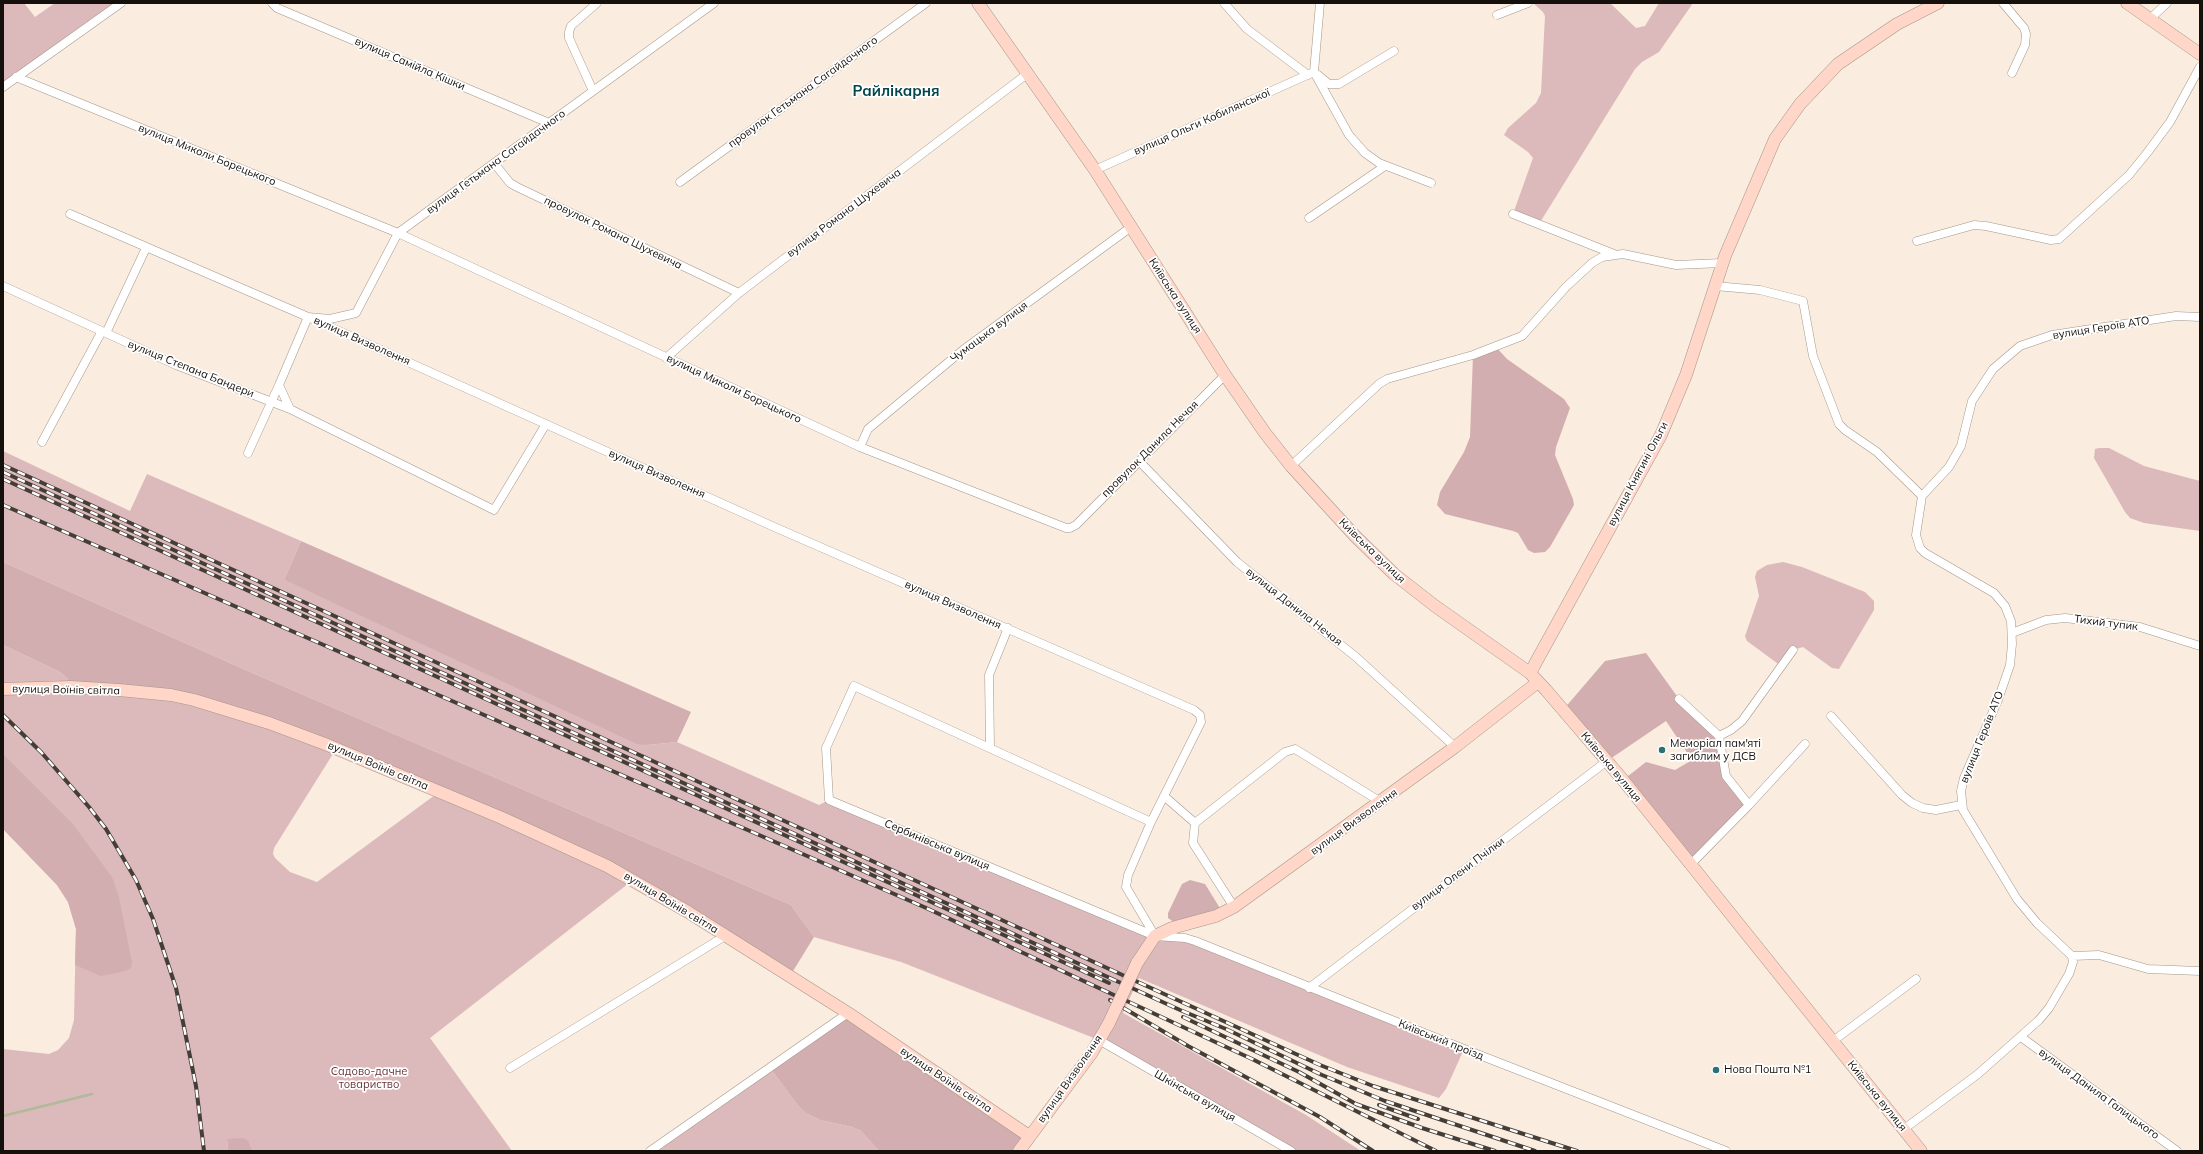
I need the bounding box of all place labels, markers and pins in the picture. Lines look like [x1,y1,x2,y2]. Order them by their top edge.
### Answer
place label: Меморіал пам'яті загиблим у ДСВ [1670,737,1761,763]
marker: Меморіал пам'яті загиблим у ДСВ [1657,745,1667,755]
place label: Нова Пошта №1 [1724,1063,1811,1077]
marker: Нова Пошта №1 [1711,1065,1721,1075]

